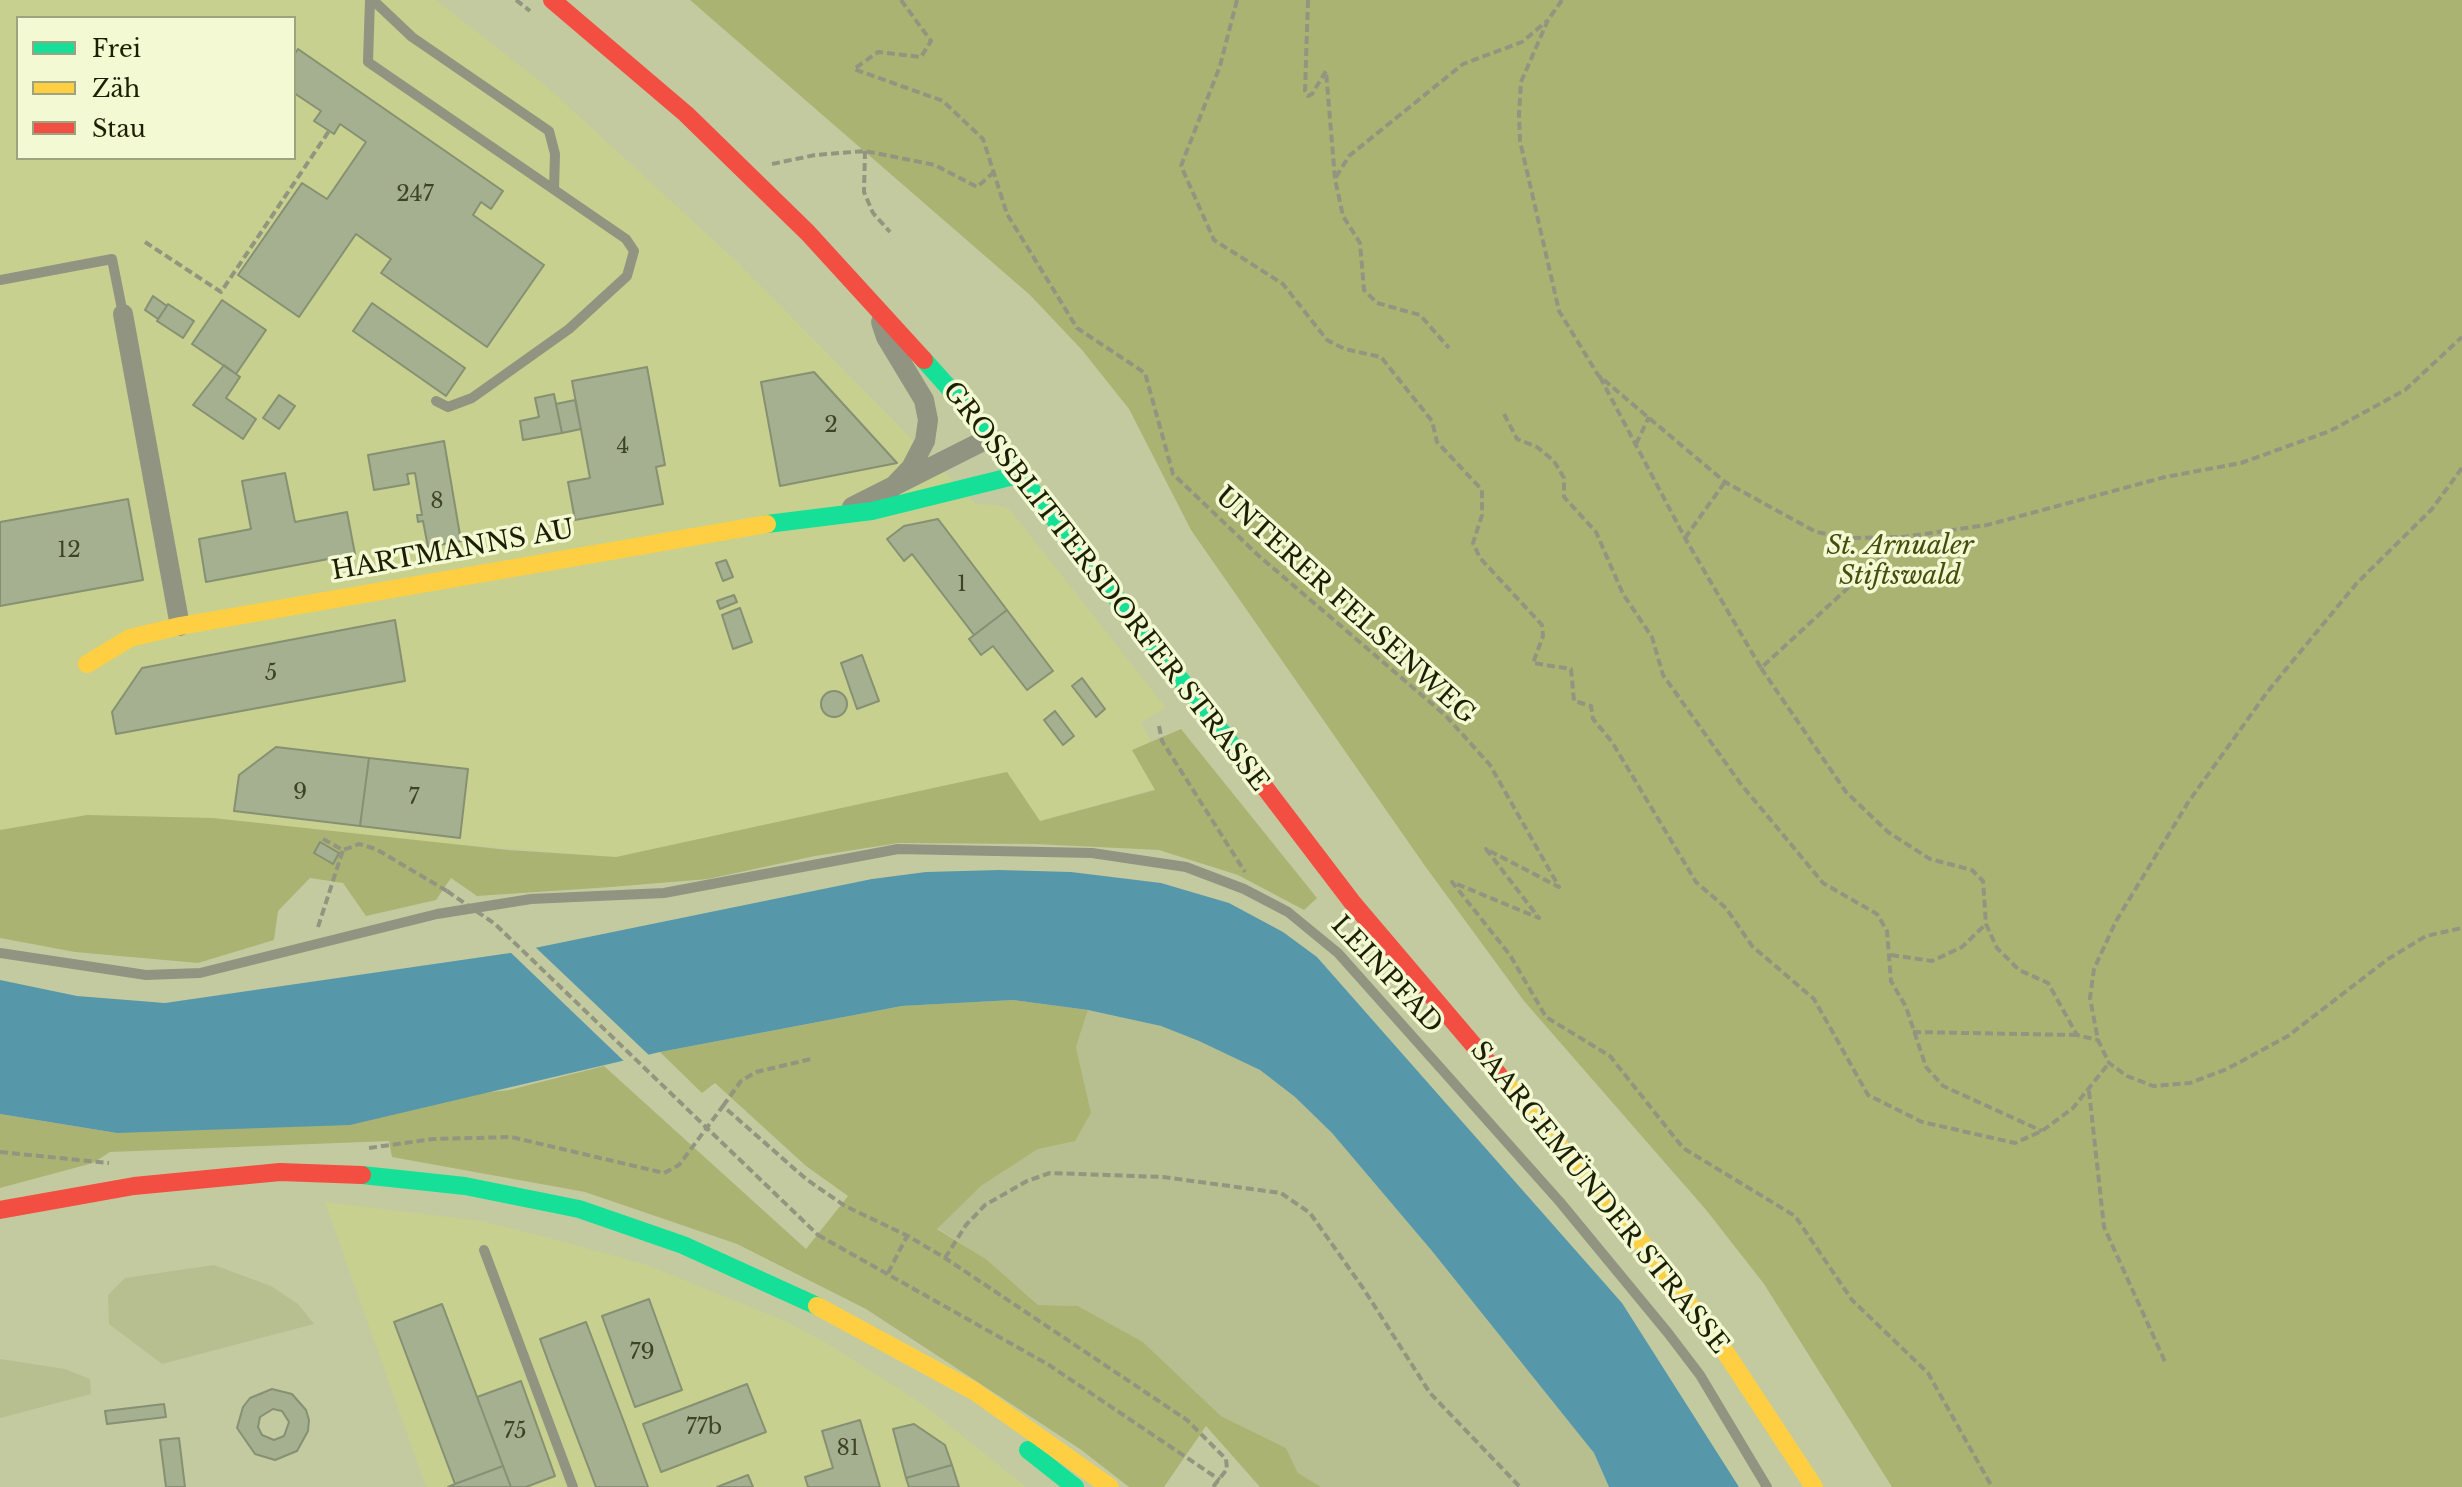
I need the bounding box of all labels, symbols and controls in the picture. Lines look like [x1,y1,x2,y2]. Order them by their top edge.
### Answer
legend [16,16,296,160]
text: Frei [92,34,141,63]
text: Zäh [92,74,140,103]
text: Stau [92,114,146,143]
house number: 247 [396,182,434,208]
street label: GROSSBLITTERSDORFER STRASSE [936,376,1274,798]
house number: 2 [824,413,838,439]
house number: 4 [617,434,629,460]
street label: UNTERER FELSENWEG [1208,481,1482,731]
house number: 8 [430,489,444,515]
street label: HARTMANNS AU [329,514,577,588]
park label: St. Arnualer Stiftswald [1826,531,1974,592]
house number: 12 [57,538,81,564]
house number: 1 [957,572,967,598]
house number: 5 [265,661,277,687]
house number: 9 [293,780,307,806]
house number: 7 [408,785,420,811]
street label: LEINPFAD [1324,910,1448,1040]
street label: SAARGEMÜNDER STRASSE [1463,1036,1735,1360]
house number: 79 [629,1340,655,1366]
house number: 77b [686,1415,722,1441]
house number: 75 [503,1419,527,1445]
house number: 81 [836,1436,860,1462]

